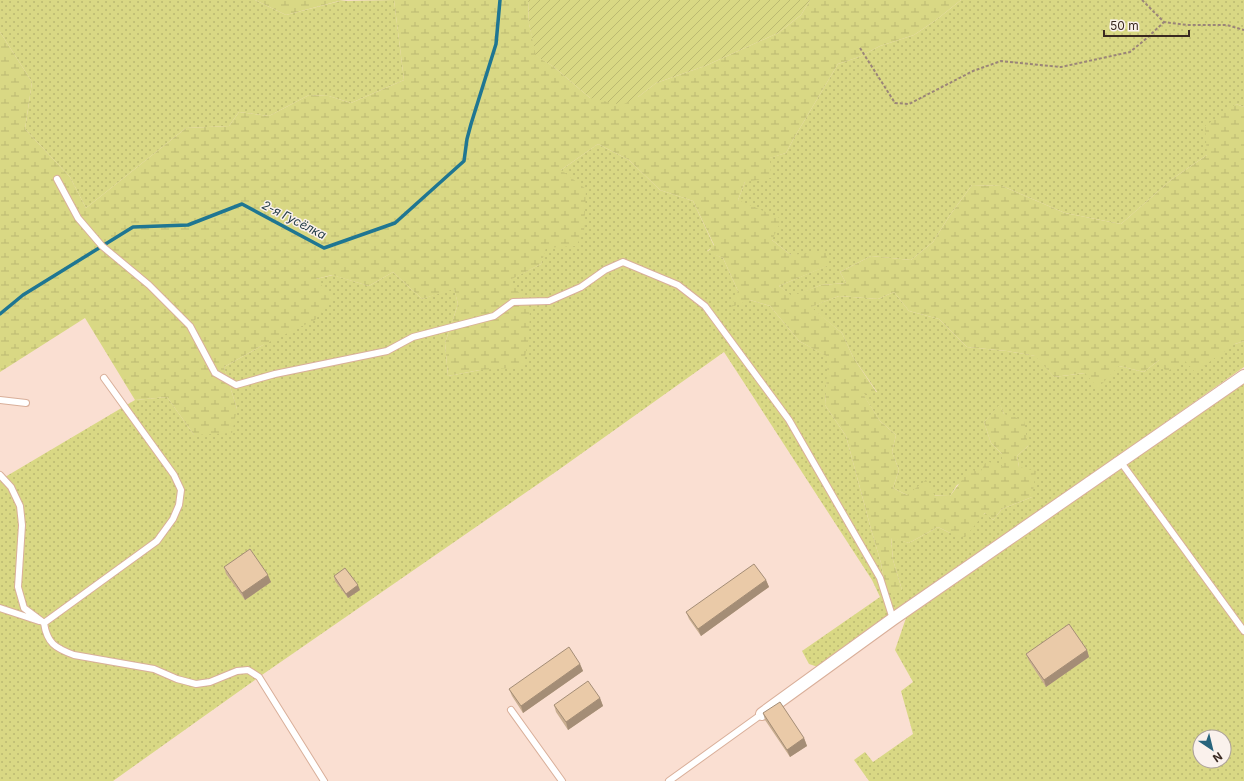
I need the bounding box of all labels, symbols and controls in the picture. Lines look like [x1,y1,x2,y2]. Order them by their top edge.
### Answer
scale bar [1104,12,1189,38]
text: 50 m [1110,18,1139,33]
water label: 2-я Гусёлка [260,197,329,242]
north arrow [1192,729,1232,769]
text: N [1210,749,1225,765]

